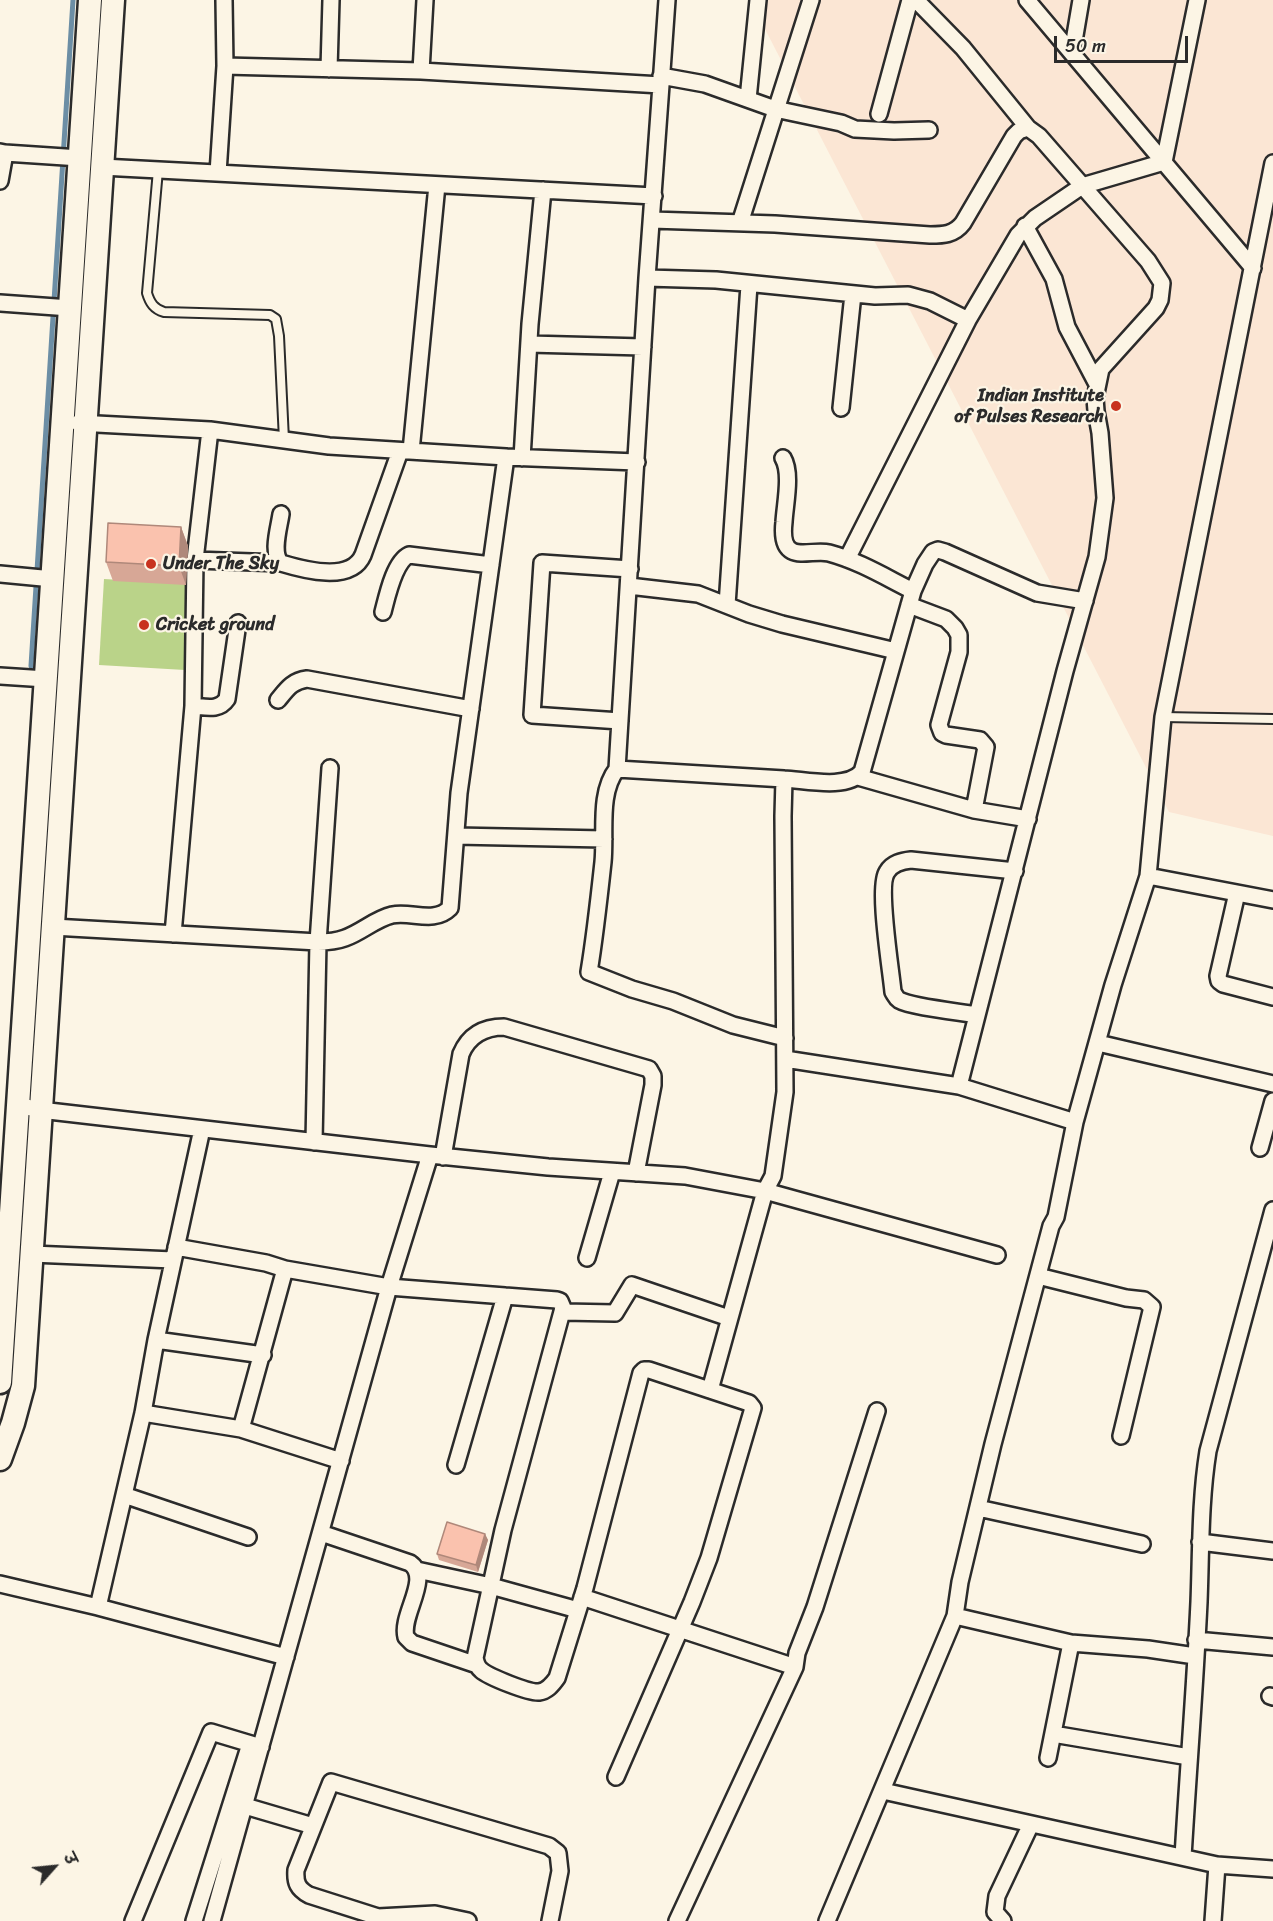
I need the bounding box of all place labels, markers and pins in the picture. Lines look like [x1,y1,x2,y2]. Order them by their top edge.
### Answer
place label: Indian Institute of Pulses Research [954,385,1104,428]
marker: Indian Institute of Pulses Research [1109,399,1123,413]
place label: Under The Sky [163,553,279,575]
marker: Under The Sky [144,557,158,571]
place label: Cricket ground [156,614,274,636]
marker: Cricket ground [137,618,151,632]

